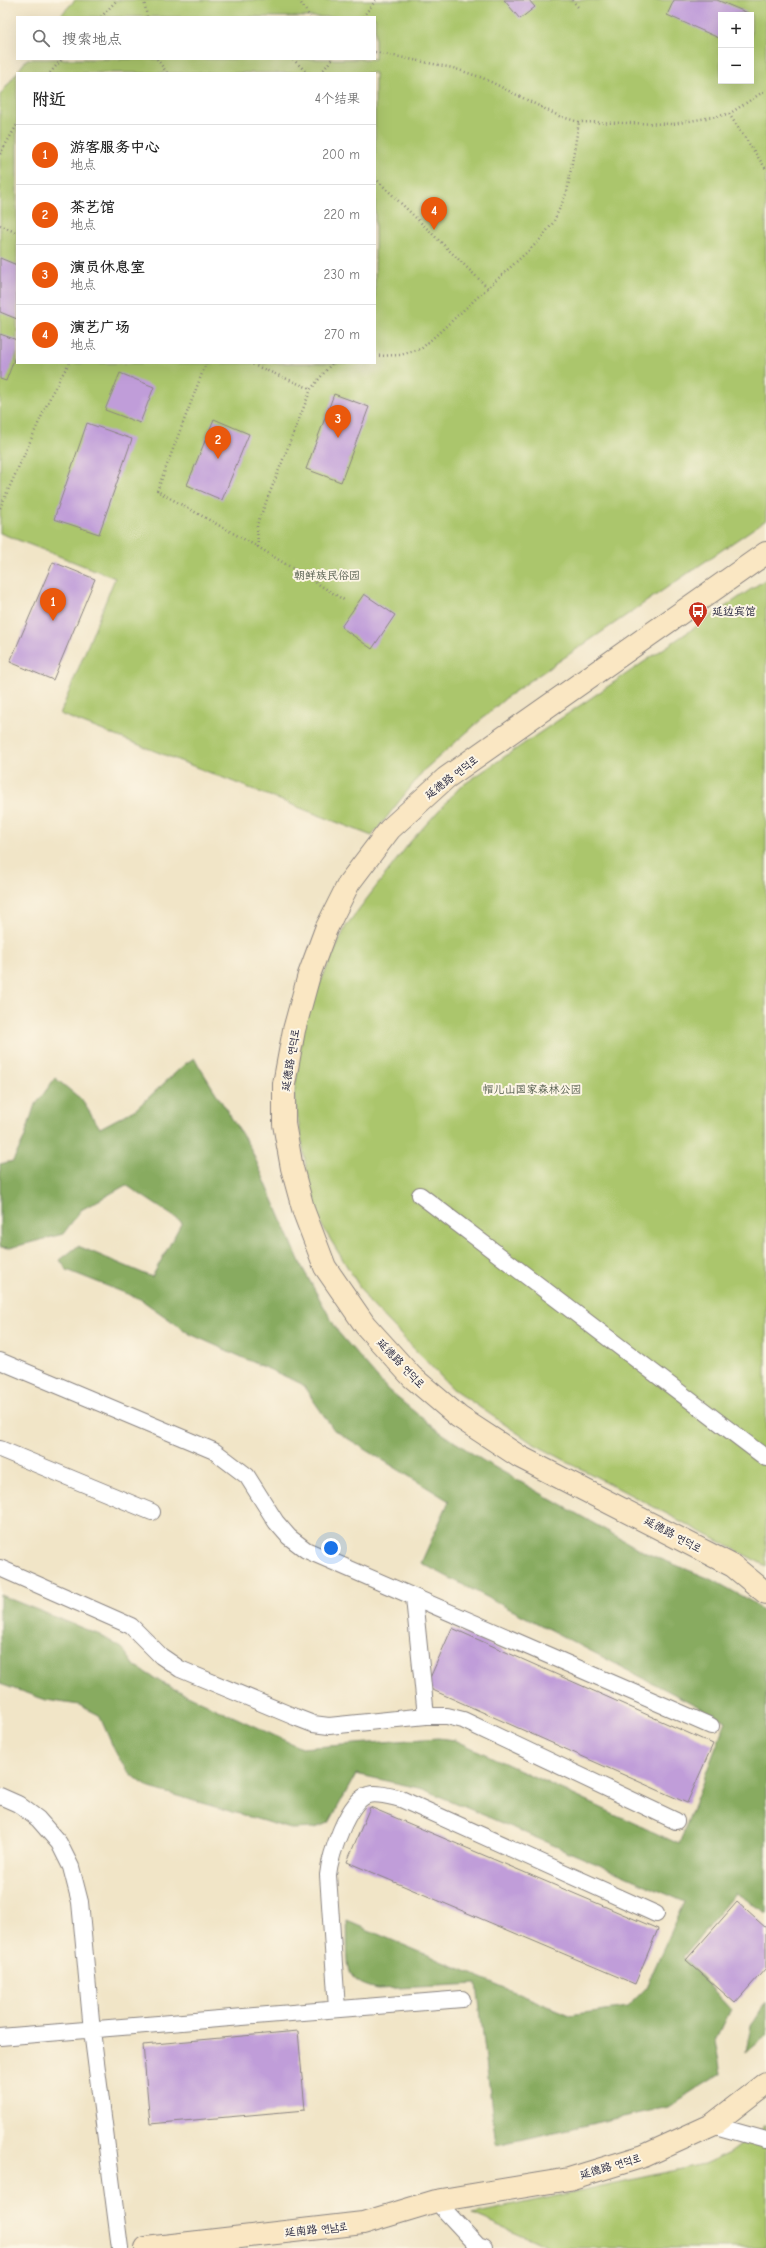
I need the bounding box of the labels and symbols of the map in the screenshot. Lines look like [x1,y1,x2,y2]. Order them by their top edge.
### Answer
pin: 4 [421,197,447,230]
pin: 3 [325,405,351,438]
pin: 2 [205,426,231,459]
park label: 朝鲜族民俗园 [294,569,360,582]
pin: 1 [40,588,66,621]
bus stop icon: 延边宾馆 [687,600,709,628]
place label: 延边宾馆 [712,605,756,618]
street label: 延德路 연덕로 [422,753,480,802]
street label: 延德路 연덕로 [279,1028,302,1092]
park label: 帽儿山国家森林公园 [483,1083,582,1096]
street label: 延德路 연덕로 [374,1336,427,1391]
street label: 延德路 연덕로 [642,1514,704,1555]
your location [321,1538,341,1558]
street label: 延德路 연덕로 [578,2151,642,2182]
street label: 延南路 연남로 [284,2220,348,2239]

